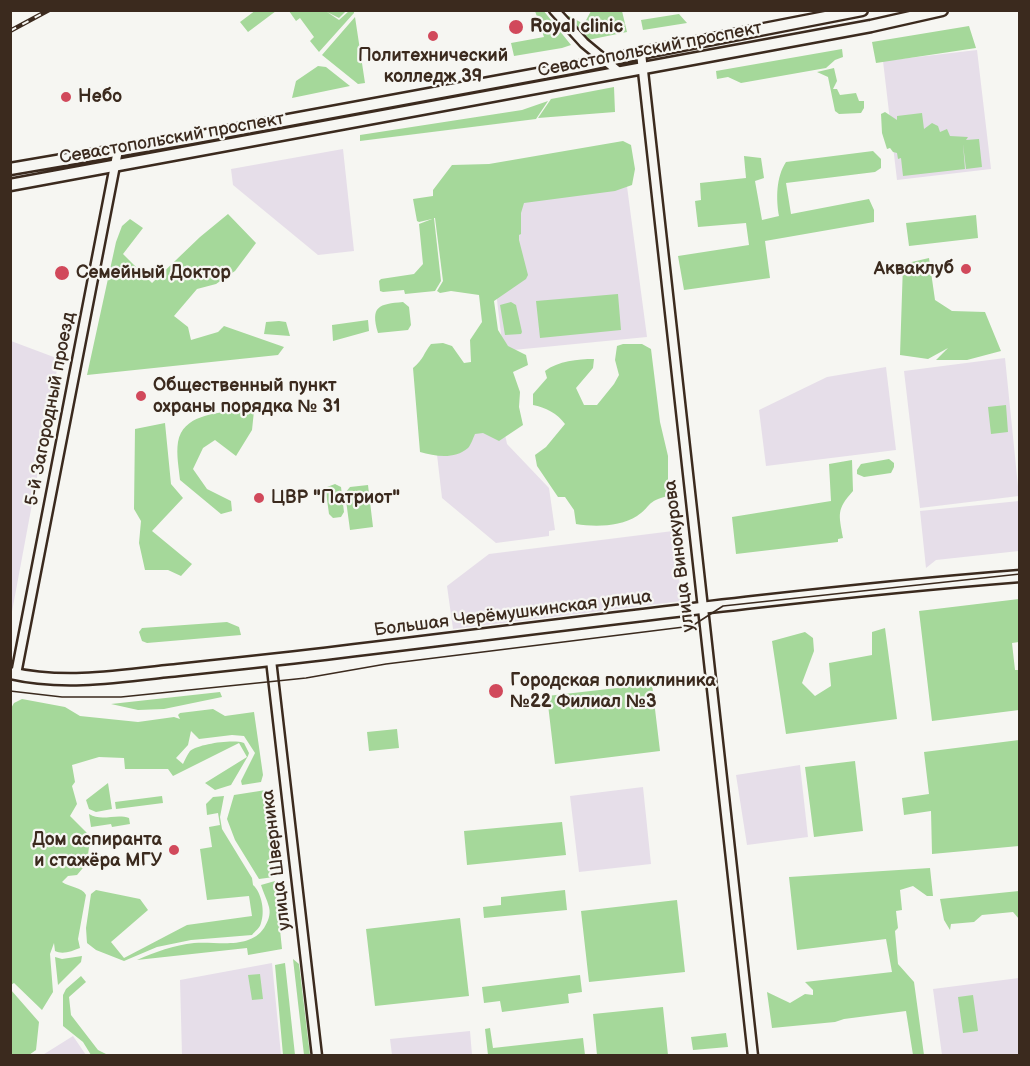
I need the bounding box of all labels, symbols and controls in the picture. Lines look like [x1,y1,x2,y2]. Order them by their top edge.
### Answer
place label: Royal clinic [530,16,623,38]
marker: Royal clinic [507,18,525,36]
street label: Севастопольский проспект [536,18,764,82]
marker: Политехнический колледж 39 [426,29,440,43]
place label: Политехнический колледж 39 [358,45,508,88]
place label: Небо [78,86,122,108]
marker: Небо [59,90,73,104]
street label: Севастопольский проспект [58,109,286,169]
place label: Акваклуб [874,258,954,280]
place label: Семейный Доктор [76,262,231,284]
marker: Акваклуб [959,262,973,276]
marker: Семейный Доктор [53,264,71,282]
street label: 5-й Загородный проезд [22,310,80,508]
place label: Общественный пункт охраны порядка № 31 [153,375,341,418]
marker: Общественный пункт охраны порядка № 31 [134,389,148,403]
street label: улица Винокурова [660,479,700,633]
place label: ЦВР "Патриот" [271,487,400,509]
marker: ЦВР "Патриот" [252,491,266,505]
street label: Большая Черёмушкинская улица [373,586,653,642]
place label: Городская поликлиника №22 Филиал №3 [510,670,716,712]
marker: Городская поликлиника №22 Филиал №3 [487,682,505,700]
street label: улица Шверника [258,788,296,932]
place label: Дом аспиранта и стажёра МГУ [32,829,162,872]
marker: Дом аспиранта и стажёра МГУ [167,843,181,857]

